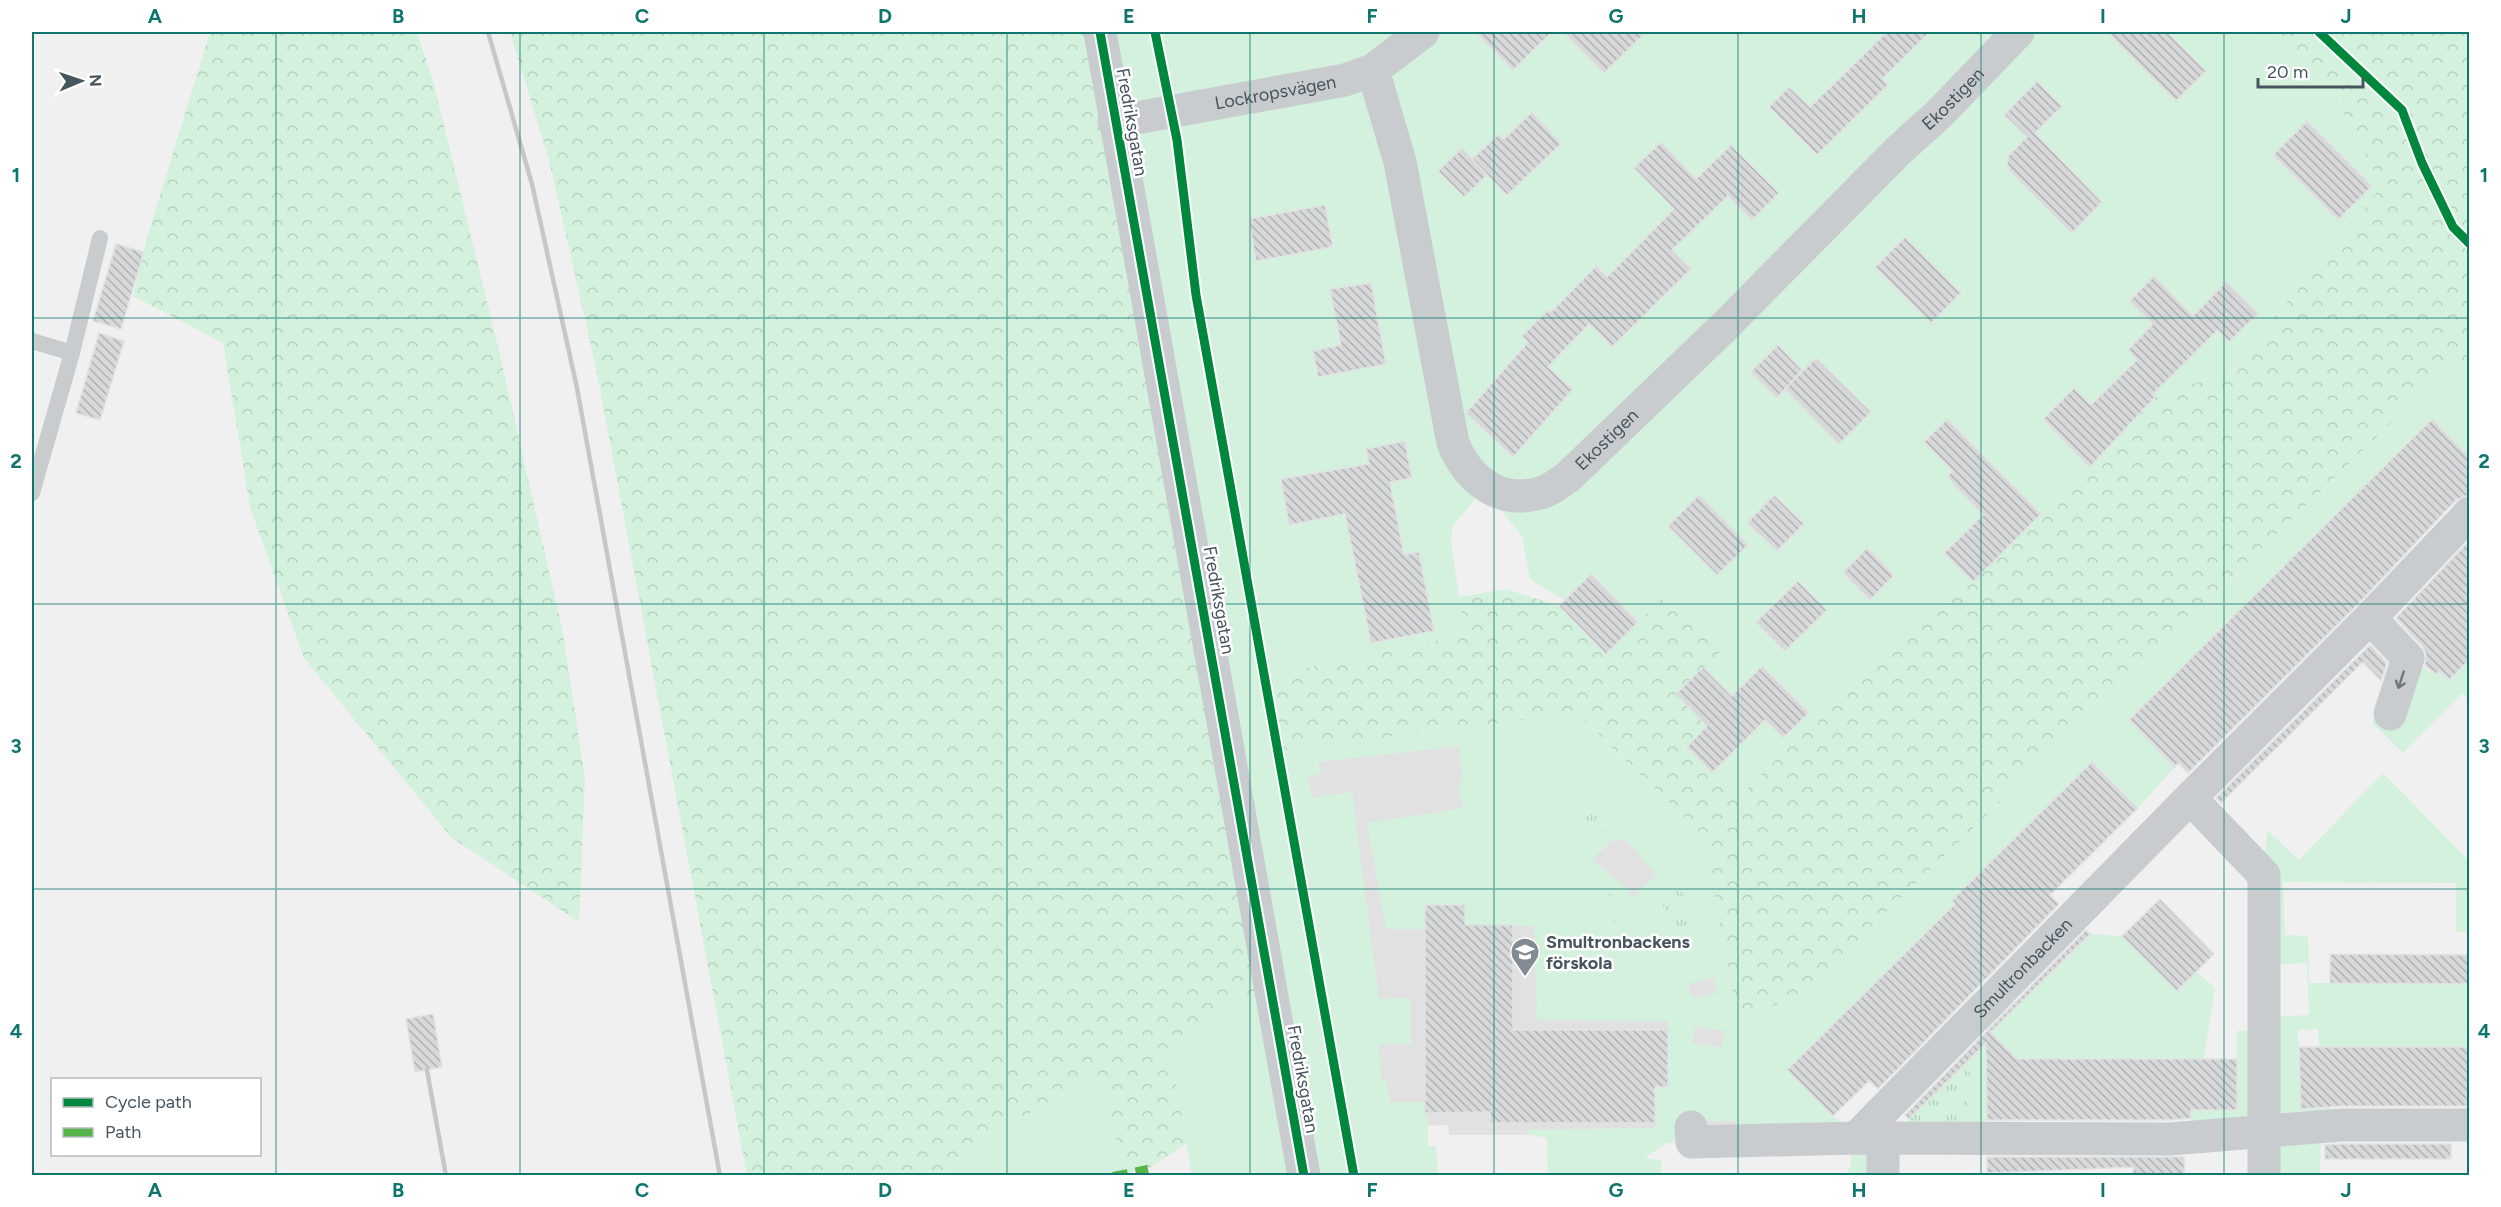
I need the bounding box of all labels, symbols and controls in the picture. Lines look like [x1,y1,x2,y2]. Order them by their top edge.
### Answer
text: A [148,4,163,28]
text: B [392,4,404,28]
text: C [635,4,649,28]
text: D [878,4,892,28]
text: E [1123,4,1135,28]
text: F [1366,4,1378,28]
text: G [1609,4,1624,28]
text: H [1852,4,1867,28]
text: I [2100,4,2106,28]
text: J [2340,4,2352,28]
north arrow [51,51,111,111]
scale bar [2258,51,2363,89]
text: 20 m [2267,61,2308,83]
street label: Ekostigen [1917,63,1989,135]
street label: Fredriksgatan [1112,66,1152,178]
street label: Lockropsvägen [1213,71,1338,114]
text: N [86,74,105,87]
text: 1 [12,163,20,187]
text: 1 [2480,163,2488,187]
street label: Ekostigen [1570,404,1643,475]
text: 2 [10,449,22,473]
text: 2 [2478,449,2490,473]
street label: Fredriksgatan [1199,544,1239,656]
one-way arrow [2395,670,2406,689]
text: 3 [10,734,22,758]
text: 3 [2478,734,2490,758]
street label: Smultronbacken [1969,914,2077,1023]
place label: Smultronbackens förskola [1546,931,1691,974]
school or university icon: Smultronbackens förskola [1509,936,1541,978]
text: 4 [10,1019,23,1043]
text: 4 [2478,1019,2491,1043]
street label: Fredriksgatan [1283,1023,1323,1135]
legend [51,1078,261,1156]
text: Cycle path [105,1091,192,1113]
text: Path [105,1121,141,1143]
text: A [148,1178,163,1202]
text: B [392,1178,404,1202]
text: C [635,1178,649,1202]
text: D [878,1178,892,1202]
text: E [1123,1178,1135,1202]
text: F [1366,1178,1378,1202]
text: G [1609,1178,1624,1202]
text: H [1852,1178,1867,1202]
text: I [2100,1178,2106,1202]
text: J [2340,1178,2352,1202]

